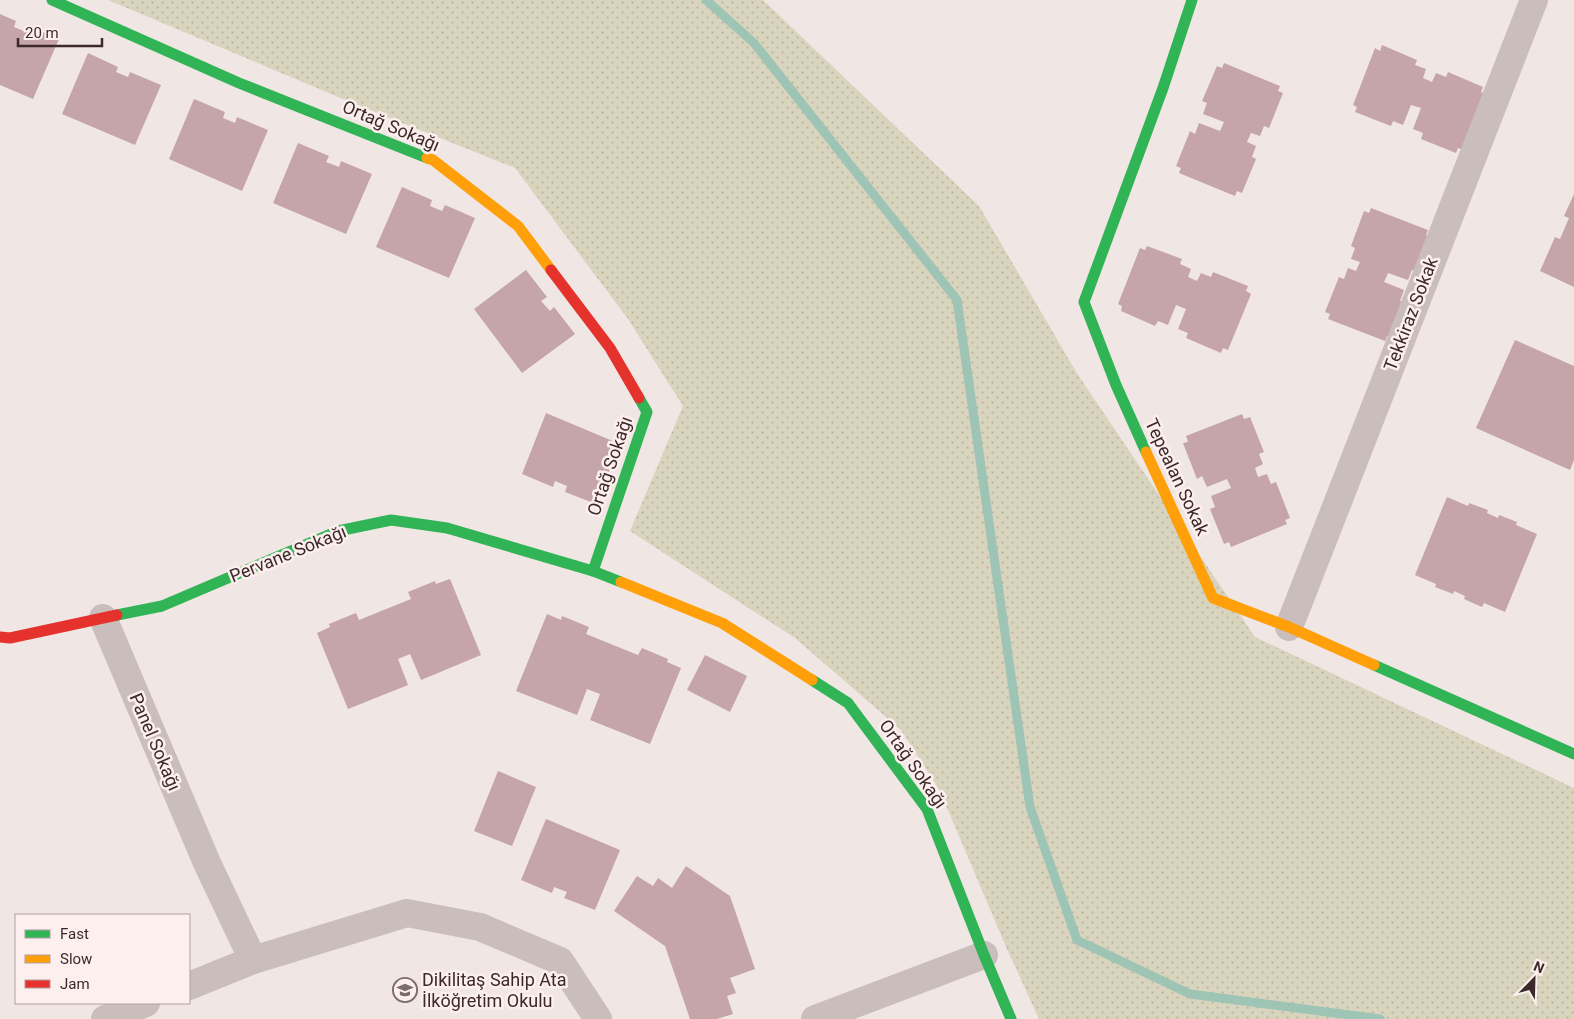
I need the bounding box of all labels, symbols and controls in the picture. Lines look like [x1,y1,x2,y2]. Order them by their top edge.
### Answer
scale bar [18,15,101,47]
text: 20 m [25,24,59,42]
street label: Ortağ Sokağı [339,96,443,155]
street label: Tekkiraz Sokak [1379,253,1442,374]
street label: Ortağ Sokağı [583,413,636,518]
street label: Tepealan Sokak [1141,415,1214,539]
street label: Pervane Sokağı [226,521,349,586]
street label: Panel Sokağı [126,690,185,794]
street label: Ortağ Sokağı [875,715,952,812]
legend [15,914,190,1004]
text: Fast [60,925,89,943]
text: Slow [60,950,92,968]
north arrow [1509,954,1559,1004]
text: N [1531,958,1547,976]
place label: Dikilitaş Sahip Ata İlköğretim Okulu [422,969,567,1011]
text: Jam [60,975,90,993]
school or university icon: Dikilitaş Sahip Ata İlköğretim Okulu [392,977,418,1003]

